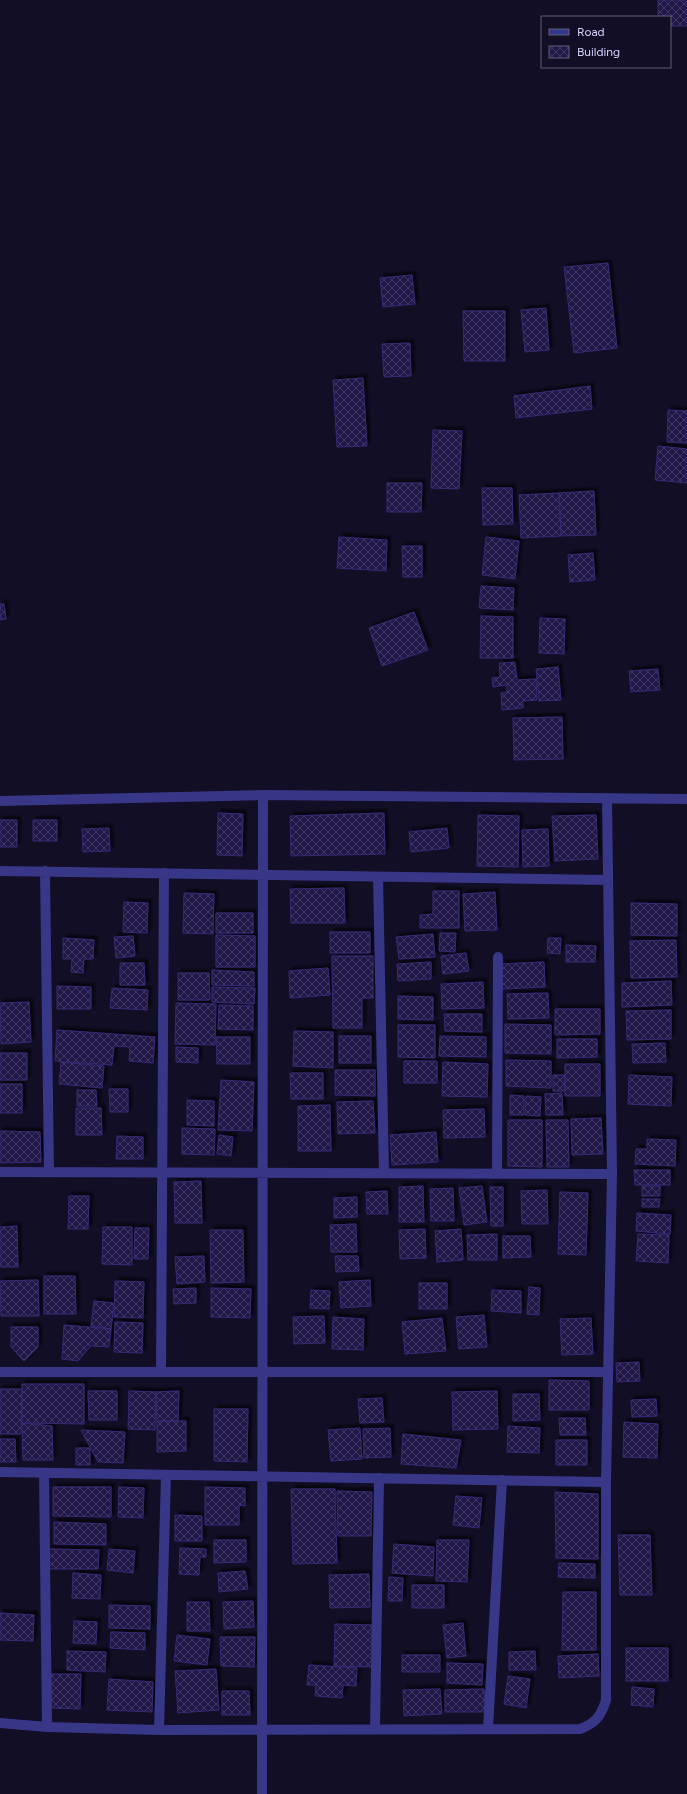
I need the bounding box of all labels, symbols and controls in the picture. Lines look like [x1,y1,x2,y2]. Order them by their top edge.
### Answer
legend [541,16,671,68]
text: Road [577,25,605,39]
text: Building [577,45,620,59]

